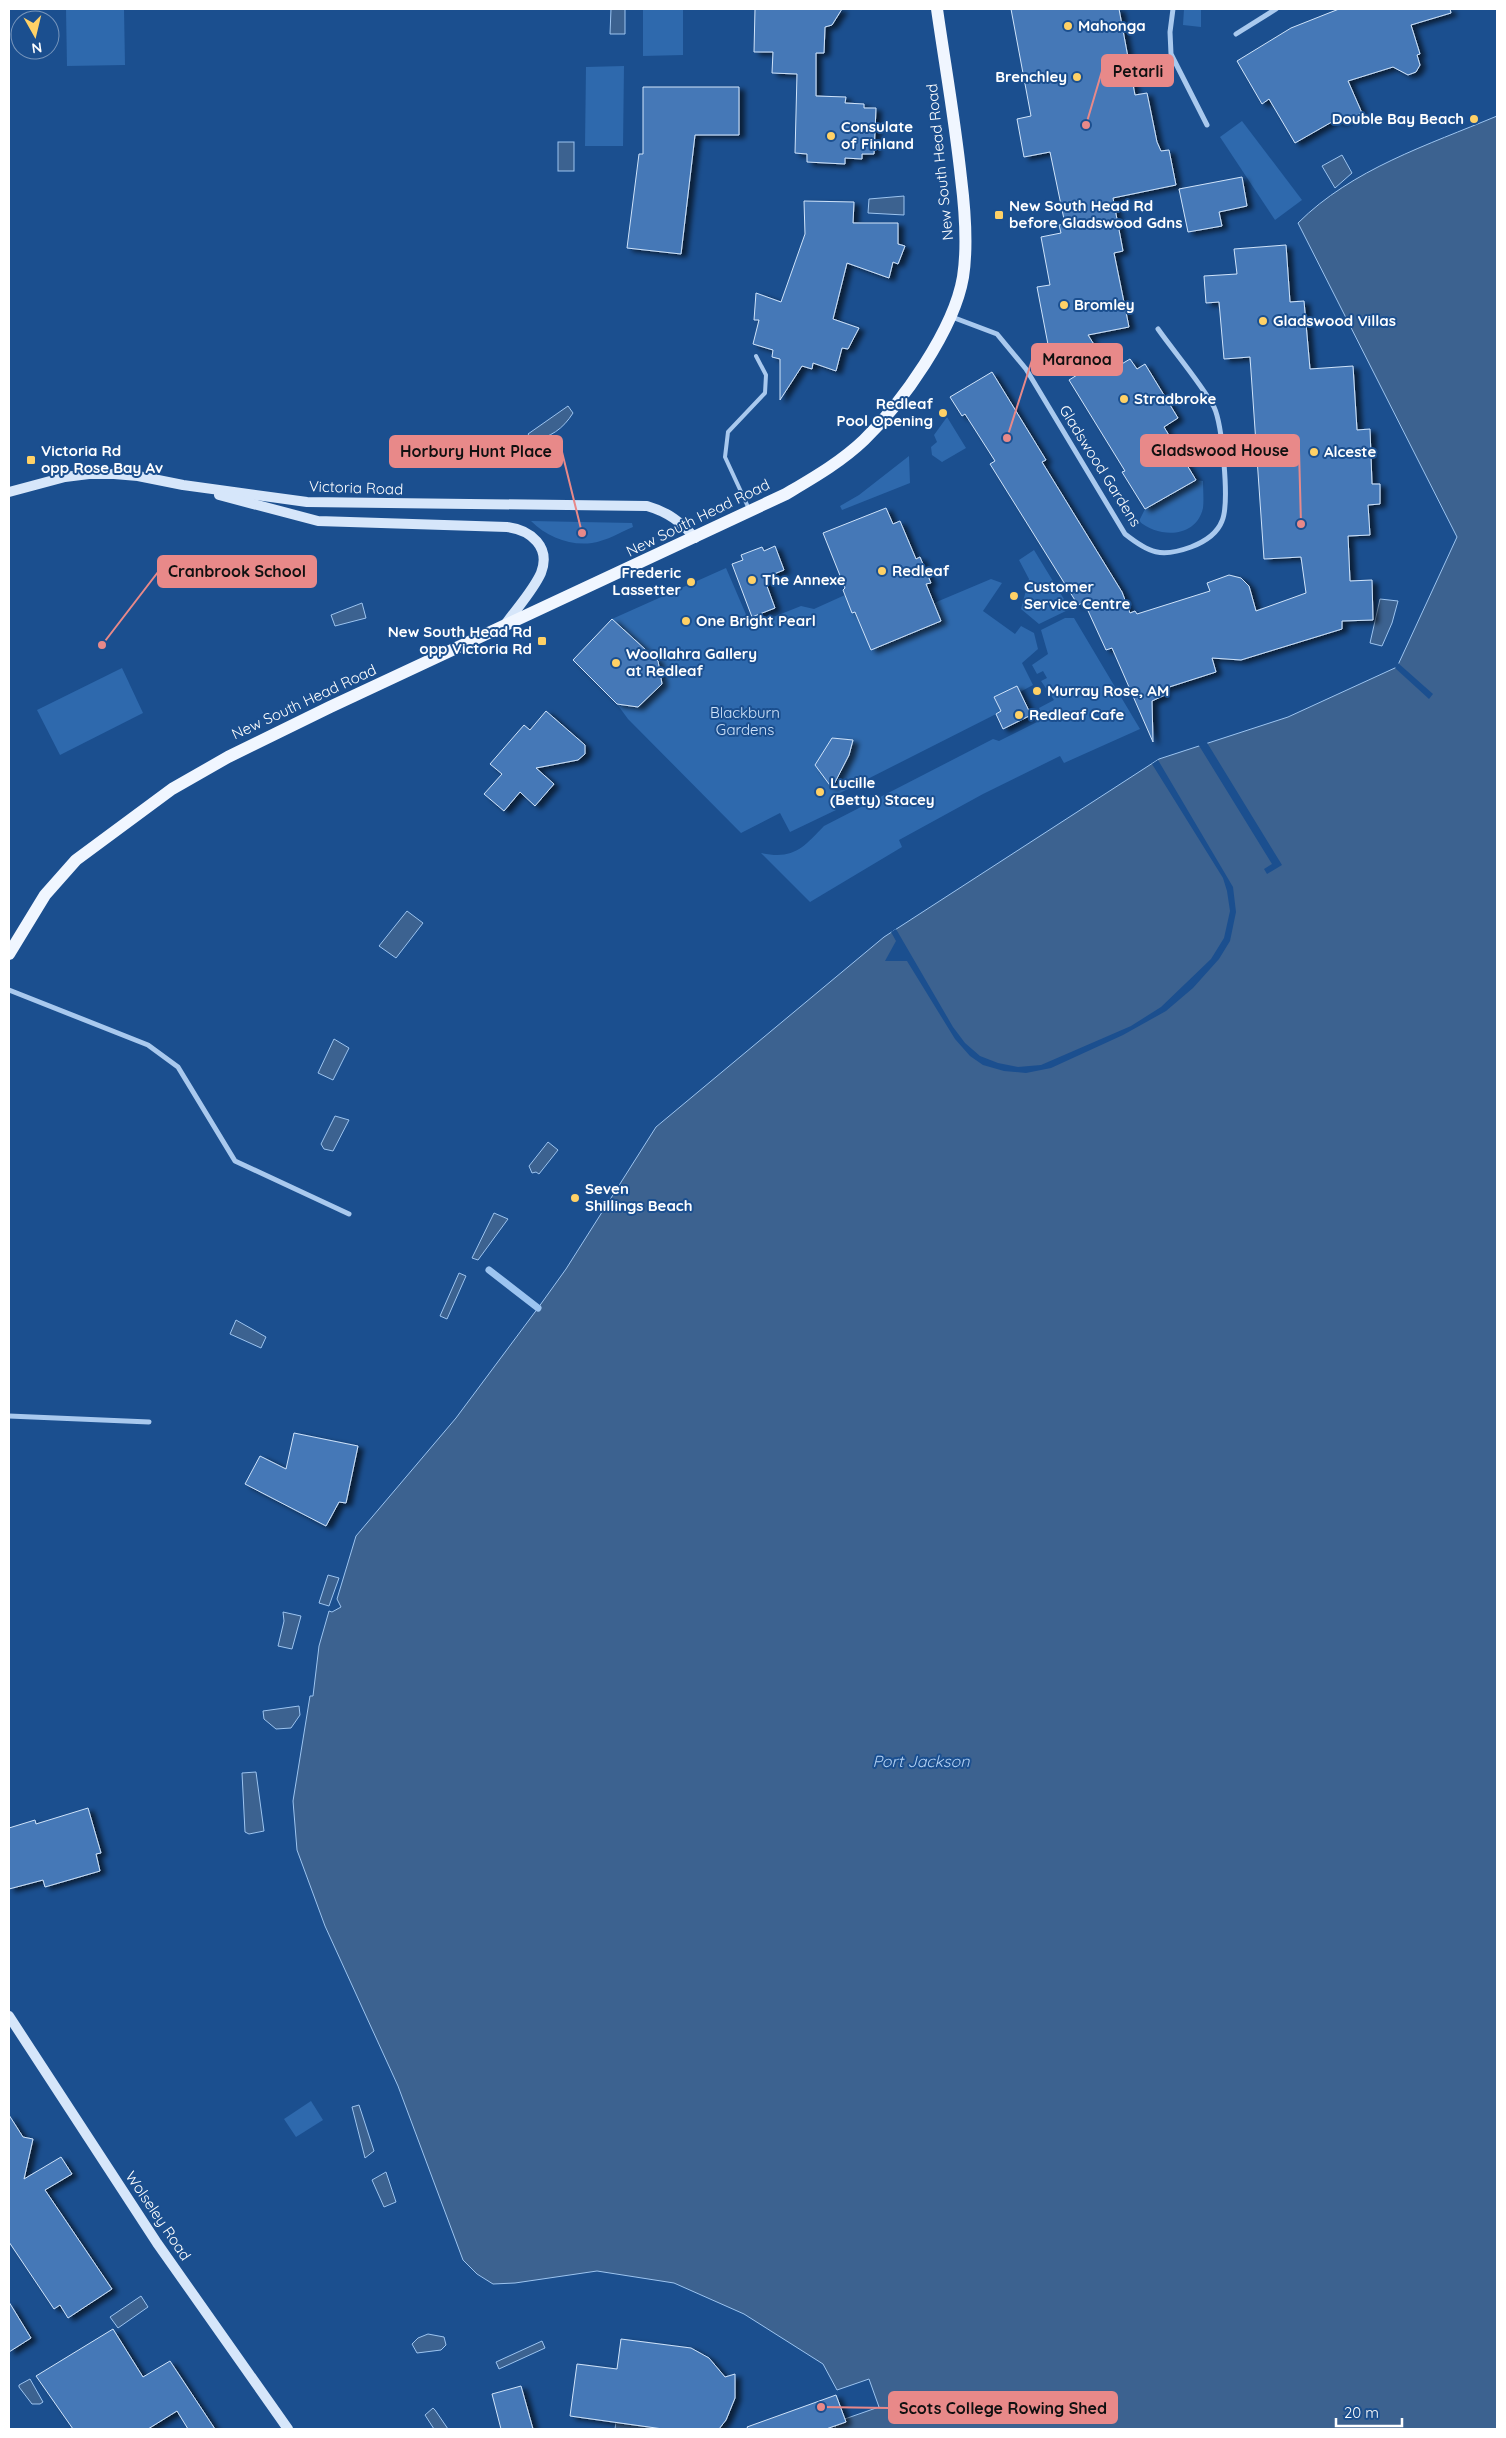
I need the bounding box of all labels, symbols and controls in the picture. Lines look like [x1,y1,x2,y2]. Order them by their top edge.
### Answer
north arrow [10,10,60,60]
place label: Mahonga [1078,16,1146,35]
marker: Mahonga [1062,20,1074,32]
text: N [30,38,43,58]
callout: Petarli [1102,55,1173,86]
text: Petarli [1113,61,1163,81]
place label: Brenchley [995,67,1067,86]
marker: Brenchley [1071,71,1083,83]
street label: New South Head Road [922,83,957,241]
place label: Double Bay Beach [1332,109,1464,128]
marker: Double Bay Beach [1468,113,1480,125]
place label: Consulate of Finland [841,117,914,153]
marker: Consulate of Finland [825,130,837,142]
place label: New South Head Rd before Gladswood Gdns [1009,196,1182,232]
marker: New South Head Rd before Gladswood Gdns [993,209,1005,221]
place label: Bromley [1074,295,1135,314]
marker: Bromley [1058,299,1070,311]
place label: Gladswood Villas [1273,311,1396,330]
marker: Gladswood Villas [1257,315,1269,327]
callout: Maranoa [1032,344,1122,375]
text: Maranoa [1042,349,1112,369]
place label: Stradbroke [1134,389,1216,408]
marker: Stradbroke [1118,393,1130,405]
place label: Redleaf Pool Opening [836,394,933,430]
street label: Gladswood Gardens [1055,401,1146,530]
marker: Redleaf Pool Opening [937,407,949,419]
callout: Gladswood House [1141,435,1299,466]
callout: Horbury Hunt Place [390,436,562,467]
text: Gladswood House [1151,440,1289,460]
place label: Victoria Rd opp Rose Bay Av [41,441,163,477]
text: Horbury Hunt Place [400,441,552,461]
place label: Alceste [1324,442,1376,461]
marker: Alceste [1308,446,1320,458]
marker: Victoria Rd opp Rose Bay Av [25,454,37,466]
street label: New South Head Road [623,475,773,561]
street label: Victoria Road [309,476,404,499]
callout: Cranbrook School [158,556,316,587]
text: Cranbrook School [168,561,306,581]
place label: Redleaf [892,561,950,580]
place label: Frederic Lassetter [612,563,681,599]
marker: Redleaf [876,565,888,577]
place label: The Annexe [762,570,846,589]
marker: The Annexe [746,574,758,586]
marker: Frederic Lassetter [685,576,697,588]
place label: Customer Service Centre [1024,577,1130,613]
marker: Customer Service Centre [1008,590,1020,602]
place label: One Bright Pearl [696,611,816,630]
marker: One Bright Pearl [680,615,692,627]
place label: New South Head Rd opp Victoria Rd [388,622,532,658]
marker: New South Head Rd opp Victoria Rd [536,635,548,647]
place label: Woollahra Gallery at Redleaf [626,644,757,680]
marker: Woollahra Gallery at Redleaf [610,657,622,669]
street label: New South Head Road [228,660,379,743]
place label: Murray Rose, AM [1047,681,1169,700]
marker: Murray Rose, AM [1031,685,1043,697]
park label: Blackburn Gardens [710,703,780,739]
place label: Redleaf Cafe [1029,705,1124,724]
marker: Redleaf Cafe [1013,709,1025,721]
place label: Lucille (Betty) Stacey [830,773,935,809]
marker: Lucille (Betty) Stacey [814,786,826,798]
place label: Seven Shillings Beach [585,1179,692,1215]
marker: Seven Shillings Beach [569,1192,581,1204]
water label: Port Jackson [872,1751,970,1771]
street label: Wolseley Road [122,2167,195,2264]
callout: Scots College Rowing Shed [889,2392,1117,2423]
scale bar [1336,2396,1402,2428]
text: Scots College Rowing Shed [899,2398,1107,2418]
text: 20 m [1344,2403,1379,2422]

